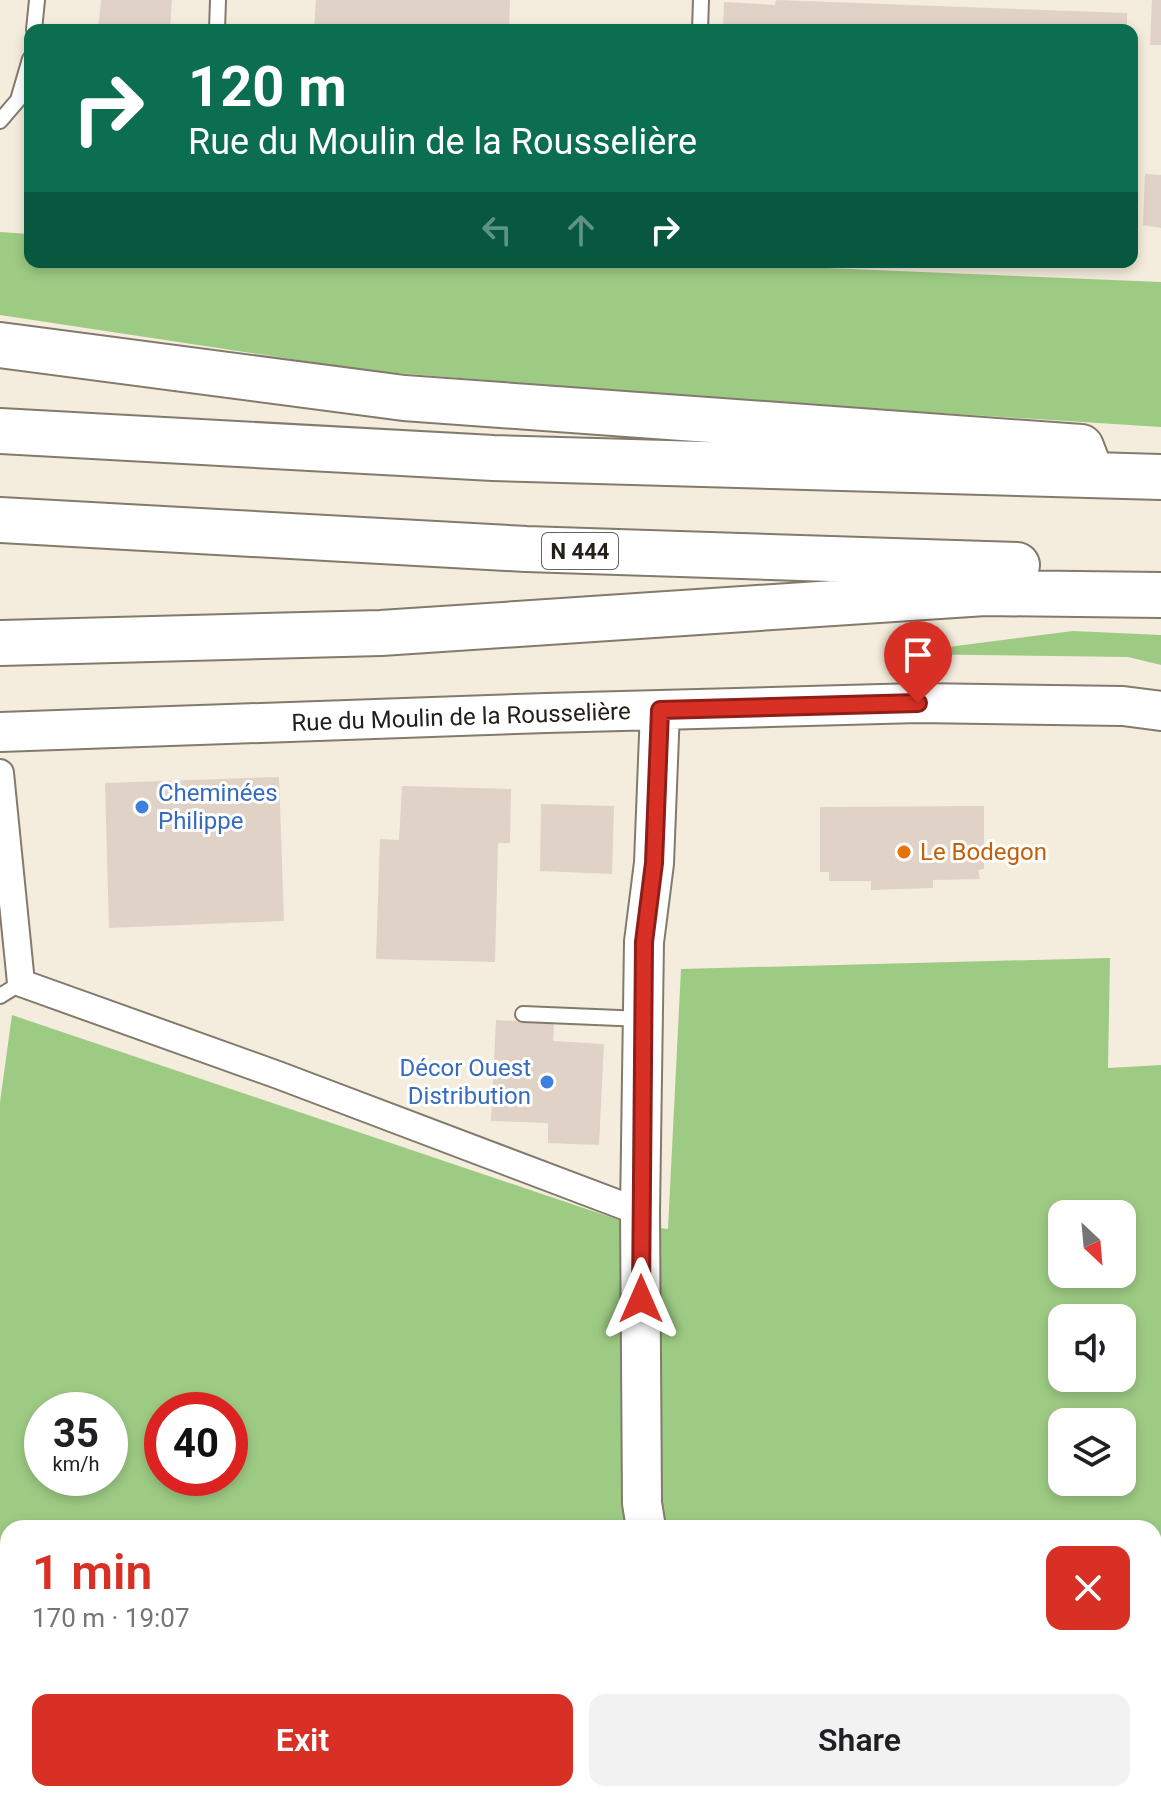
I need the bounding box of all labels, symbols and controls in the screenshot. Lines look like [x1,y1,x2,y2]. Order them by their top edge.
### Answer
text: 120 m [188,54,347,120]
icon: right [56,56,160,160]
text: Rue du Moulin de la Rousselière [188,121,697,163]
icon: left [475,208,519,252]
icon: ahead [559,208,603,252]
icon: right [643,208,687,252]
road number: N 444 [542,533,618,569]
pin [884,621,952,703]
icon: arrive [896,633,940,677]
street label: Rue du Moulin de la Rousselière [291,697,631,737]
place label: Cheminées Philippe [158,779,278,835]
marker: Cheminées Philippe [133,798,151,816]
place label: Le Bodegon [920,838,1047,866]
marker: Le Bodegon [895,843,913,861]
place label: Décor Ouest Distribution [399,1054,531,1110]
marker: Décor Ouest Distribution [538,1073,556,1091]
north arrow [1048,1200,1136,1288]
map controls [1048,1200,1136,1496]
position arrow [599,1257,683,1341]
button: sound [1048,1304,1136,1392]
speed limit sign: 40 [144,1392,248,1496]
button: layers [1048,1408,1136,1496]
text: 35 [53,1410,99,1457]
text: km/h [53,1452,99,1476]
text: 1 min [32,1544,152,1601]
button: close [1046,1546,1130,1630]
text: 170 m · 19:07 [32,1603,190,1633]
button: Exit [32,1694,573,1786]
button: Share [589,1694,1130,1786]

